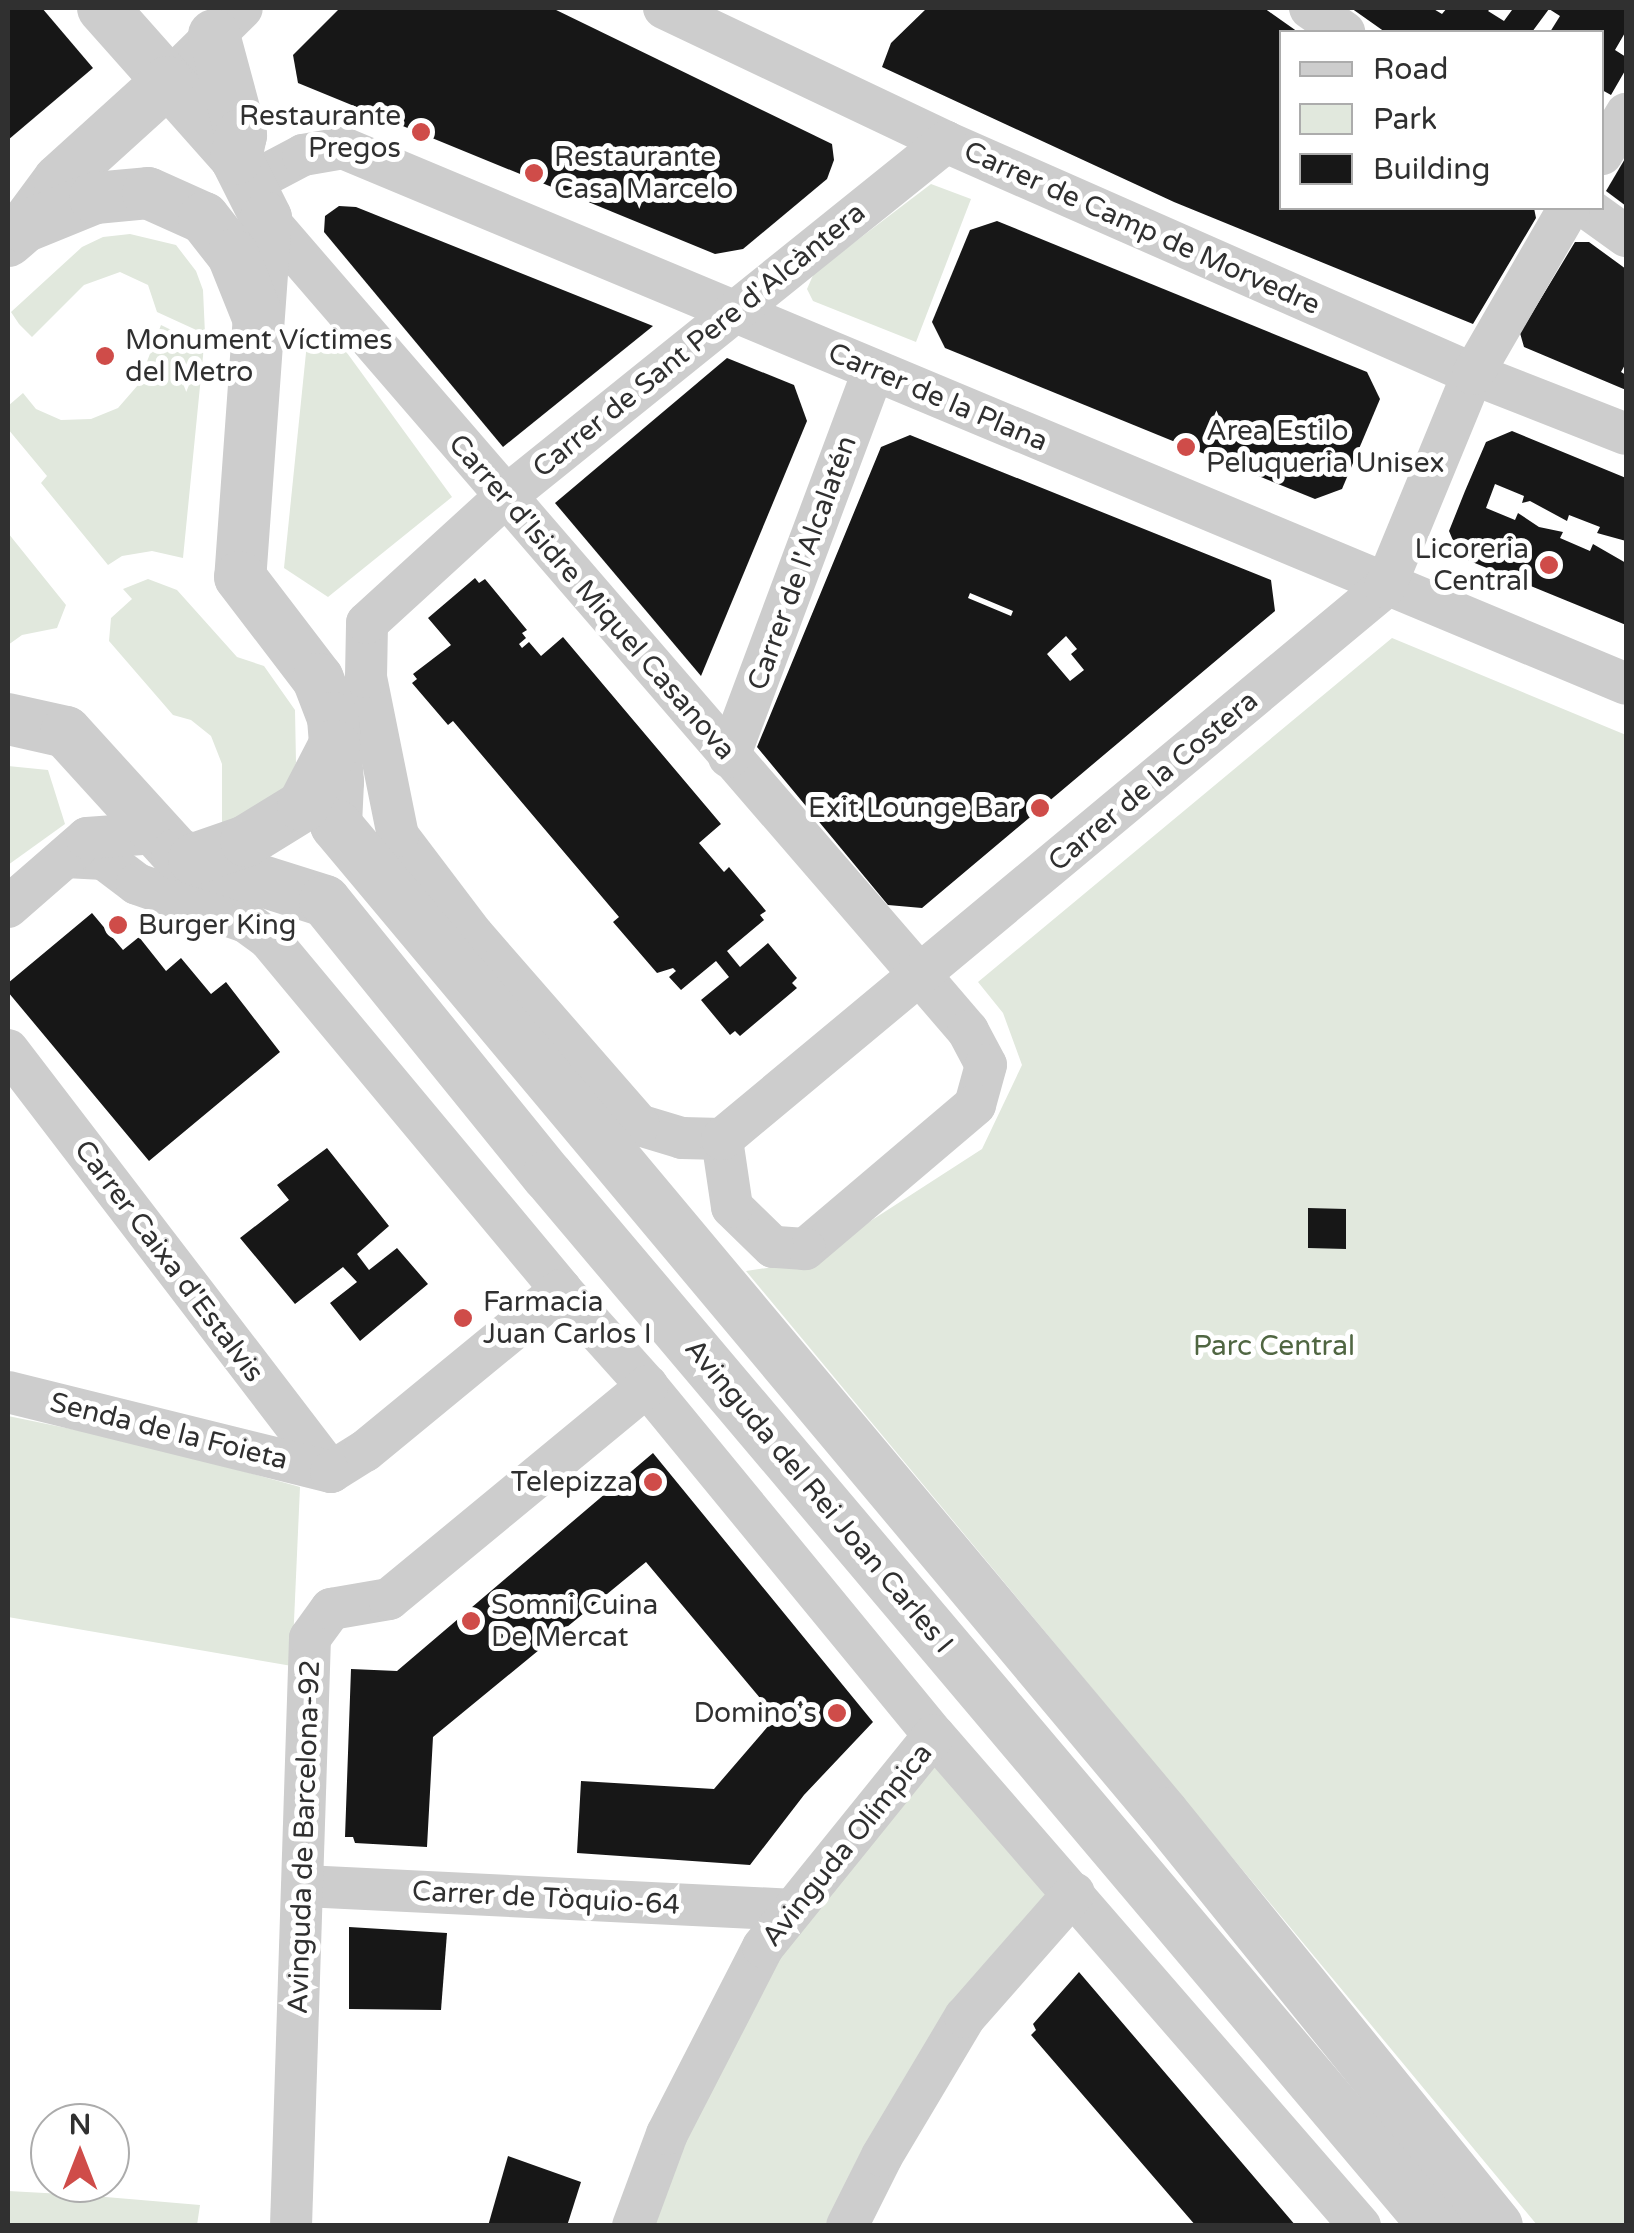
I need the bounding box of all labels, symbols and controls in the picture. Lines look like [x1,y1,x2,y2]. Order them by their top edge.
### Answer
legend [1279,30,1604,210]
text: Road [1373,51,1448,88]
place label: Restaurante Pregos [239,99,401,165]
text: Park [1373,101,1437,138]
marker: Restaurante Pregos [410,121,432,143]
street label: Carrer de Camp de Morvedre [959,134,1325,322]
place label: Restaurante Casa Marcelo [554,140,733,206]
text: Building [1373,151,1490,188]
marker: Restaurante Casa Marcelo [523,162,545,184]
street label: Carrer de Sant Pere d'Alcàntera [526,195,872,485]
place label: Monument Víctimes del Metro [125,323,393,389]
street label: Carrer de la Plana [823,336,1053,458]
marker: Monument Víctimes del Metro [94,345,116,367]
place label: Area Estilo Peluqueria Unisex [1206,414,1445,480]
street label: Carrer d'Isidre Miquel Casanova [441,427,743,767]
street label: Carrer de l'Alcalatén [740,431,864,695]
marker: Area Estilo Peluqueria Unisex [1175,436,1197,458]
place label: Licoreria Central [1414,532,1529,598]
marker: Licoreria Central [1538,554,1560,576]
street label: Carrer de la Costera [1041,684,1265,878]
place label: Exit Lounge Bar [808,791,1020,825]
marker: Exit Lounge Bar [1029,797,1051,819]
place label: Burger King [138,908,297,942]
marker: Burger King [107,914,129,936]
street label: Carrer Caixa d'Estalvis [67,1134,271,1388]
place label: Farmacia Juan Carlos I [483,1285,652,1351]
marker: Farmacia Juan Carlos I [452,1307,474,1329]
park label: Parc Central [1193,1329,1355,1363]
street label: Avinguda del Rei Joan Carles I [678,1332,960,1660]
street label: Senda de la Foieta [47,1385,291,1477]
place label: Telepizza [511,1465,633,1499]
marker: Telepizza [642,1471,664,1493]
place label: Somni Cuina De Mercat [491,1588,658,1654]
marker: Somni Cuina De Mercat [460,1610,482,1632]
street label: Avinguda de Barcelona-92 [281,1659,327,2015]
place label: Domino's [693,1696,817,1730]
marker: Domino's [826,1702,848,1724]
street label: Avinguda Olímpica [755,1737,939,1953]
street label: Carrer de Tòquio-64 [411,1874,681,1922]
north arrow [30,2103,130,2203]
text: N [69,2108,91,2142]

